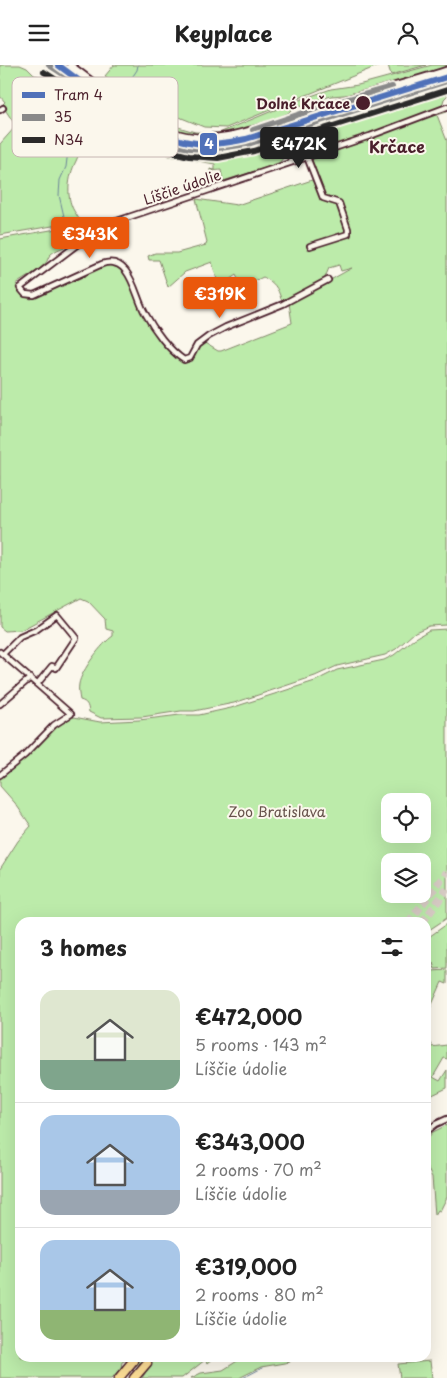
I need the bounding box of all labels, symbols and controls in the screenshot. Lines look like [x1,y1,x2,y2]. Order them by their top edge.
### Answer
text: Keyplace [175,16,272,49]
icon: menu [25,19,53,47]
icon: person [394,19,422,47]
legend [12,77,178,157]
text: Tram 4 [54,84,103,105]
place label: Dolné Krčace [256,93,350,114]
marker: Dolné Krčace [354,94,372,112]
text: 35 [54,106,72,127]
pin: €472K [264,127,334,169]
text: N34 [54,129,83,150]
text: €472K [271,131,327,155]
line badge: 4 [199,132,218,156]
text: 4 [204,133,214,154]
district label: Krčace [369,134,425,158]
street label: Líščie údolie [140,164,224,210]
pin: €343K [55,217,125,259]
text: €343K [62,221,118,245]
pin: €319K [185,277,255,319]
text: €319K [194,281,246,305]
map controls [381,793,431,903]
button: locate [381,793,431,843]
park label: Zoo Bratislava [228,801,326,822]
button: layers [381,853,431,903]
text: 3 homes [40,931,127,963]
icon: filters [378,933,406,961]
text: €472,000 [195,1000,302,1032]
icon: home [80,1010,140,1070]
text: 5 rooms · 143 m² [195,1032,327,1056]
text: Líščie údolie [195,1056,287,1080]
text: €343,000 [195,1125,305,1157]
icon: home [80,1135,140,1195]
text: 2 rooms · 70 m² [195,1157,322,1181]
text: Líščie údolie [195,1181,287,1205]
text: €319,000 [195,1250,297,1282]
icon: home [80,1260,140,1320]
text: 2 rooms · 80 m² [195,1282,324,1306]
text: Líščie údolie [195,1306,287,1330]

